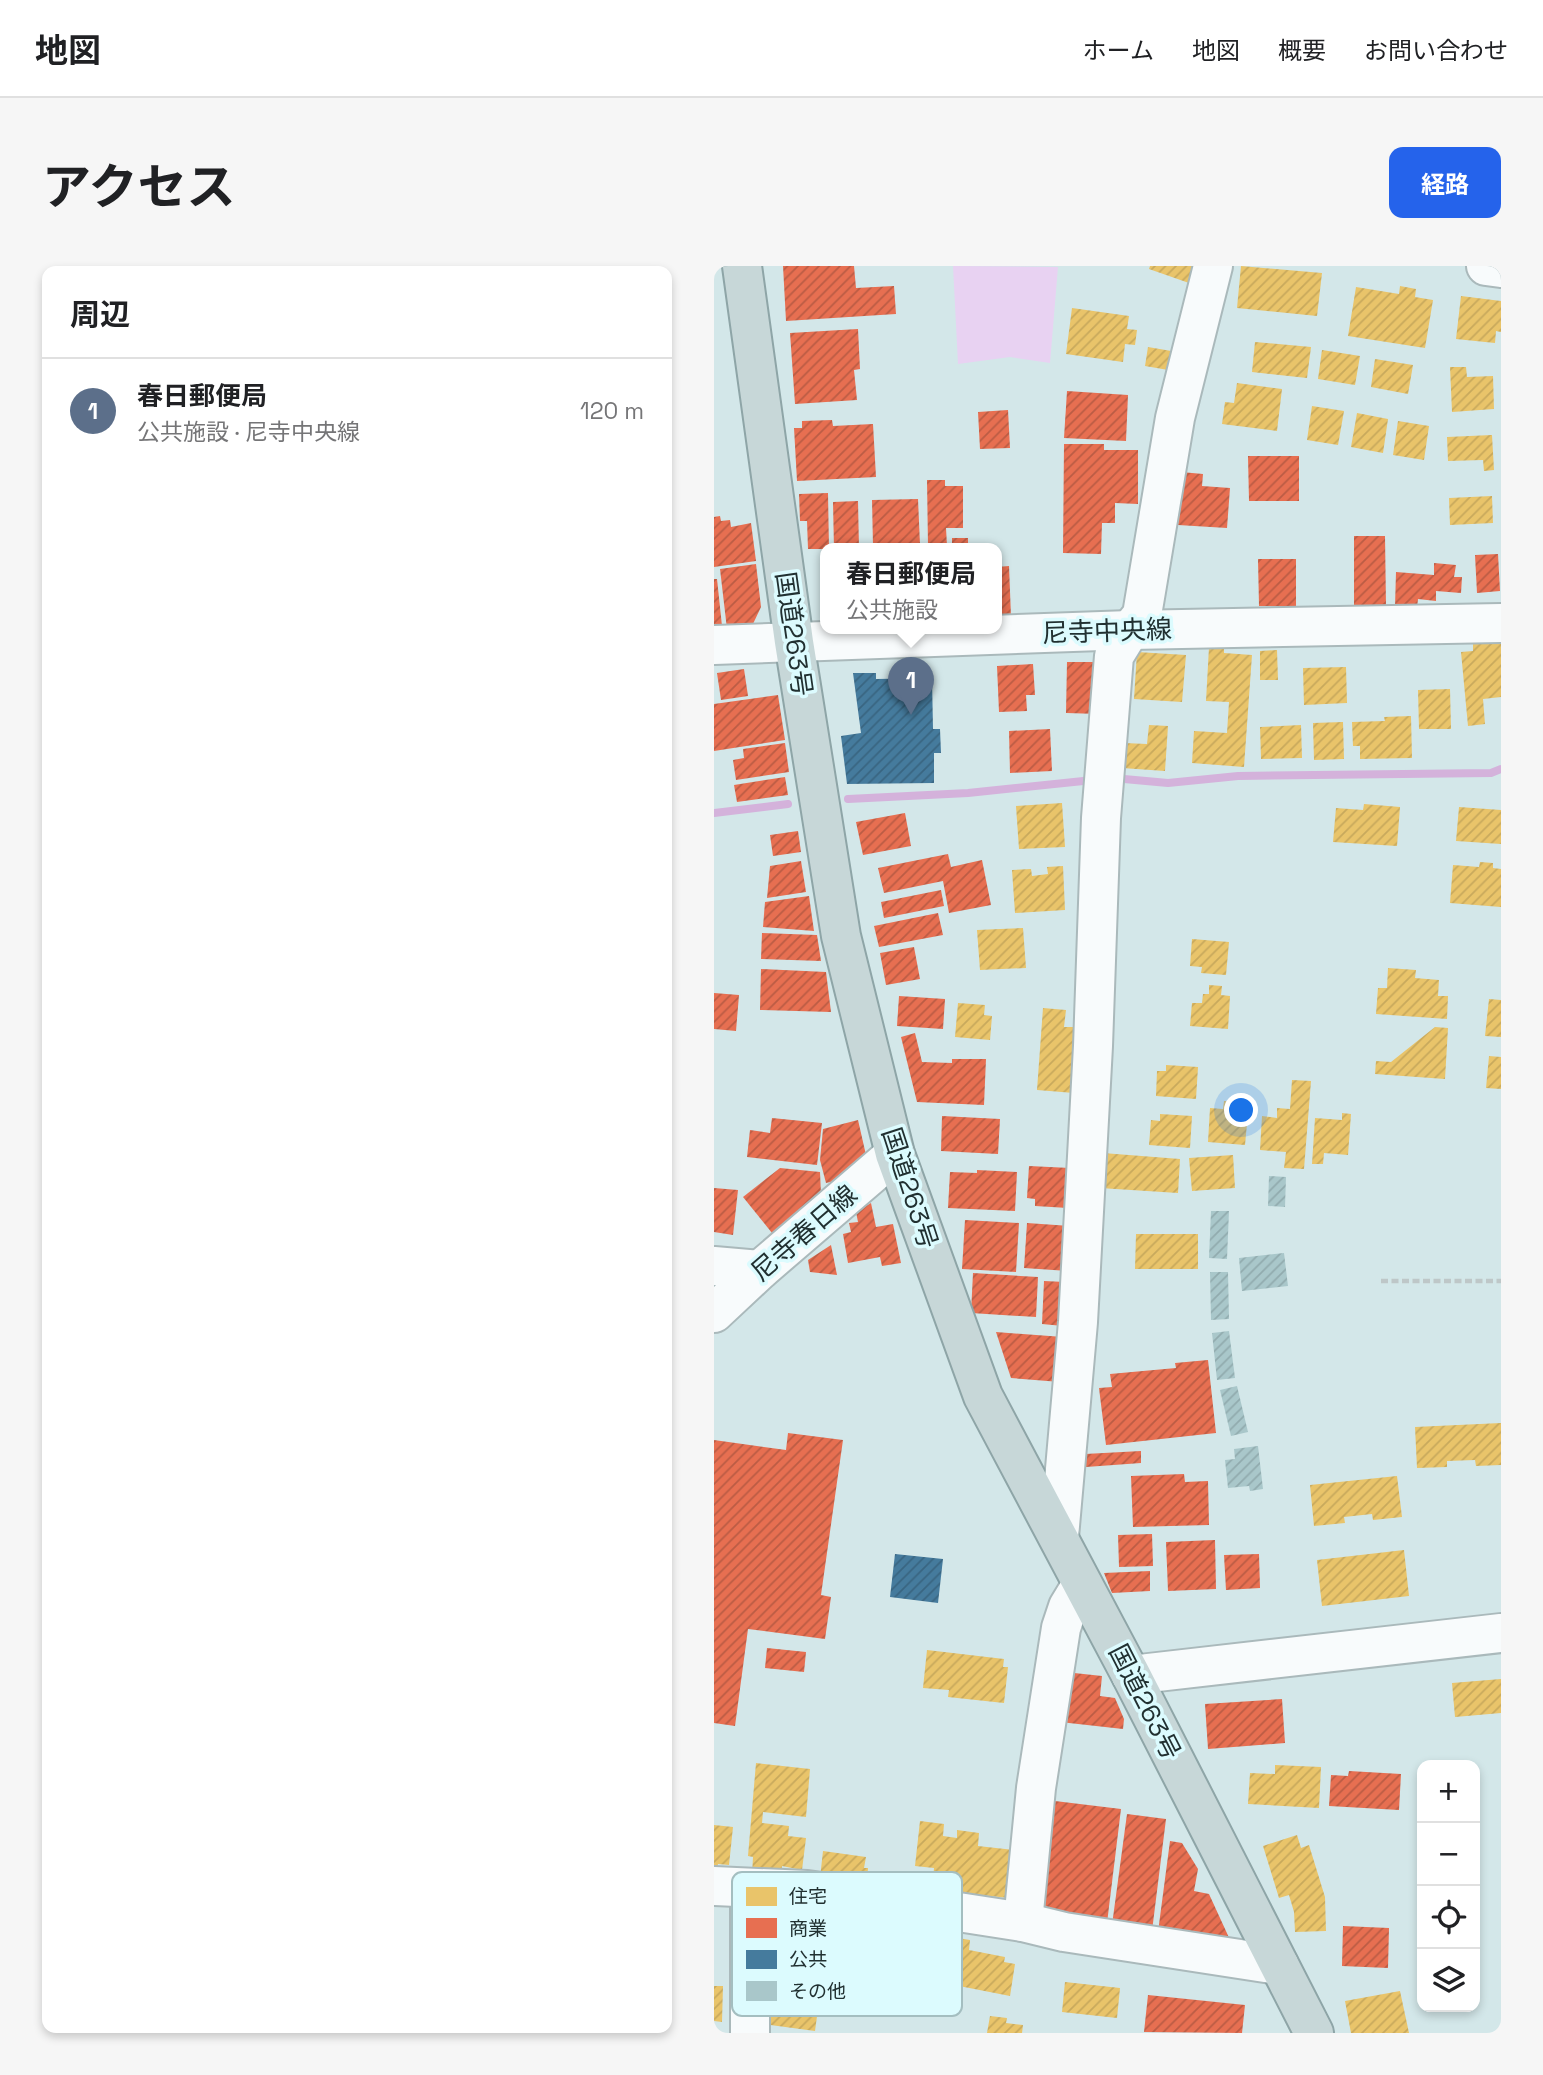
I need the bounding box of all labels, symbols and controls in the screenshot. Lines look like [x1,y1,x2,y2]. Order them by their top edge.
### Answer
text: 地図 [35,30,101,72]
text: ホーム [1083,35,1154,66]
text: 地図 [1192,35,1240,66]
text: 概要 [1278,35,1326,66]
text: お問い合わせ [1364,35,1508,66]
button: 経路 [1389,147,1501,218]
text: アクセス [42,156,236,218]
text: 周辺 [70,295,130,334]
text: 春日郵便局 [137,379,267,413]
text: 1 [88,396,98,426]
text: 120 m [580,396,644,426]
text: 公共施設 · 尼寺中央線 [137,417,360,447]
popup [820,543,1002,634]
text: 春日郵便局 [846,557,976,591]
street label: 国道263号 [768,570,820,698]
text: 公共施設 [846,595,938,625]
street label: 尼寺中央線 [1041,612,1173,650]
pin: 1 [888,657,934,715]
your location [1224,1093,1258,1127]
street label: 国道263号 [874,1123,946,1253]
street label: 尼寺春日線 [744,1178,864,1288]
street label: 国道263号 [1101,1638,1189,1766]
map controls [1417,1760,1480,2012]
button: + [1417,1760,1480,1823]
button: − [1417,1823,1480,1886]
legend [732,1872,962,2016]
text: 住宅 [789,1884,827,1909]
button: locate [1417,1886,1480,1949]
text: 商業 [789,1916,827,1941]
text: 公共 [789,1947,827,1972]
button: layers [1417,1949,1480,2012]
text: その他 [789,1979,846,2004]

